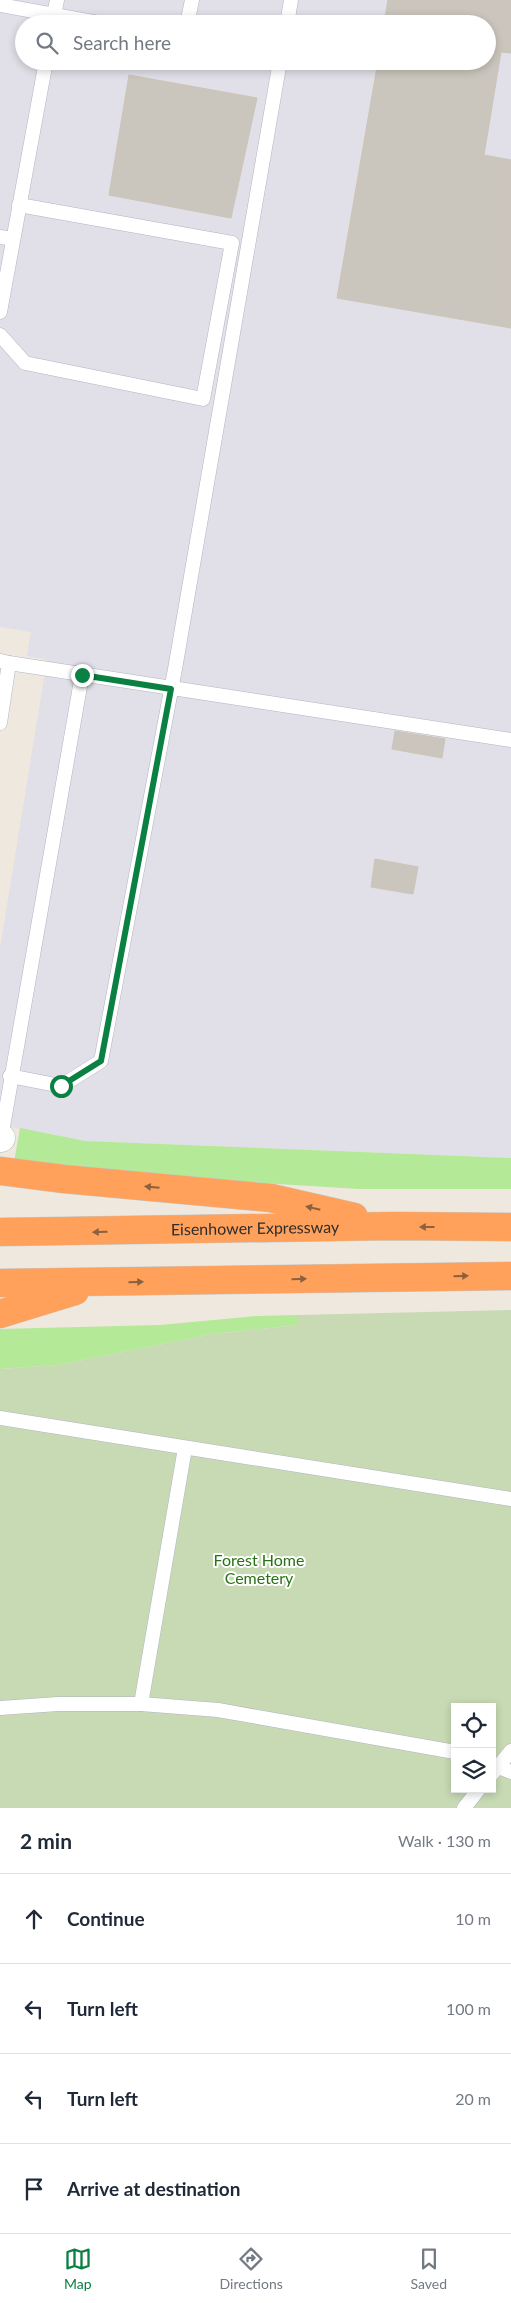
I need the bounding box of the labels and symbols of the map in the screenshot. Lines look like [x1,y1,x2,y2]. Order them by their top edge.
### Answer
route end [71,664,94,687]
route start [50,1075,73,1098]
one-way arrow [143,1183,159,1191]
one-way arrow [304,1203,320,1211]
street label: Eisenhower Expressway [171,1217,340,1238]
one-way arrow [419,1222,435,1230]
one-way arrow [92,1228,108,1236]
one-way arrow [453,1272,469,1280]
one-way arrow [291,1275,307,1283]
one-way arrow [128,1278,144,1286]
park label: Forest Home Cemetery [214,1550,304,1587]

